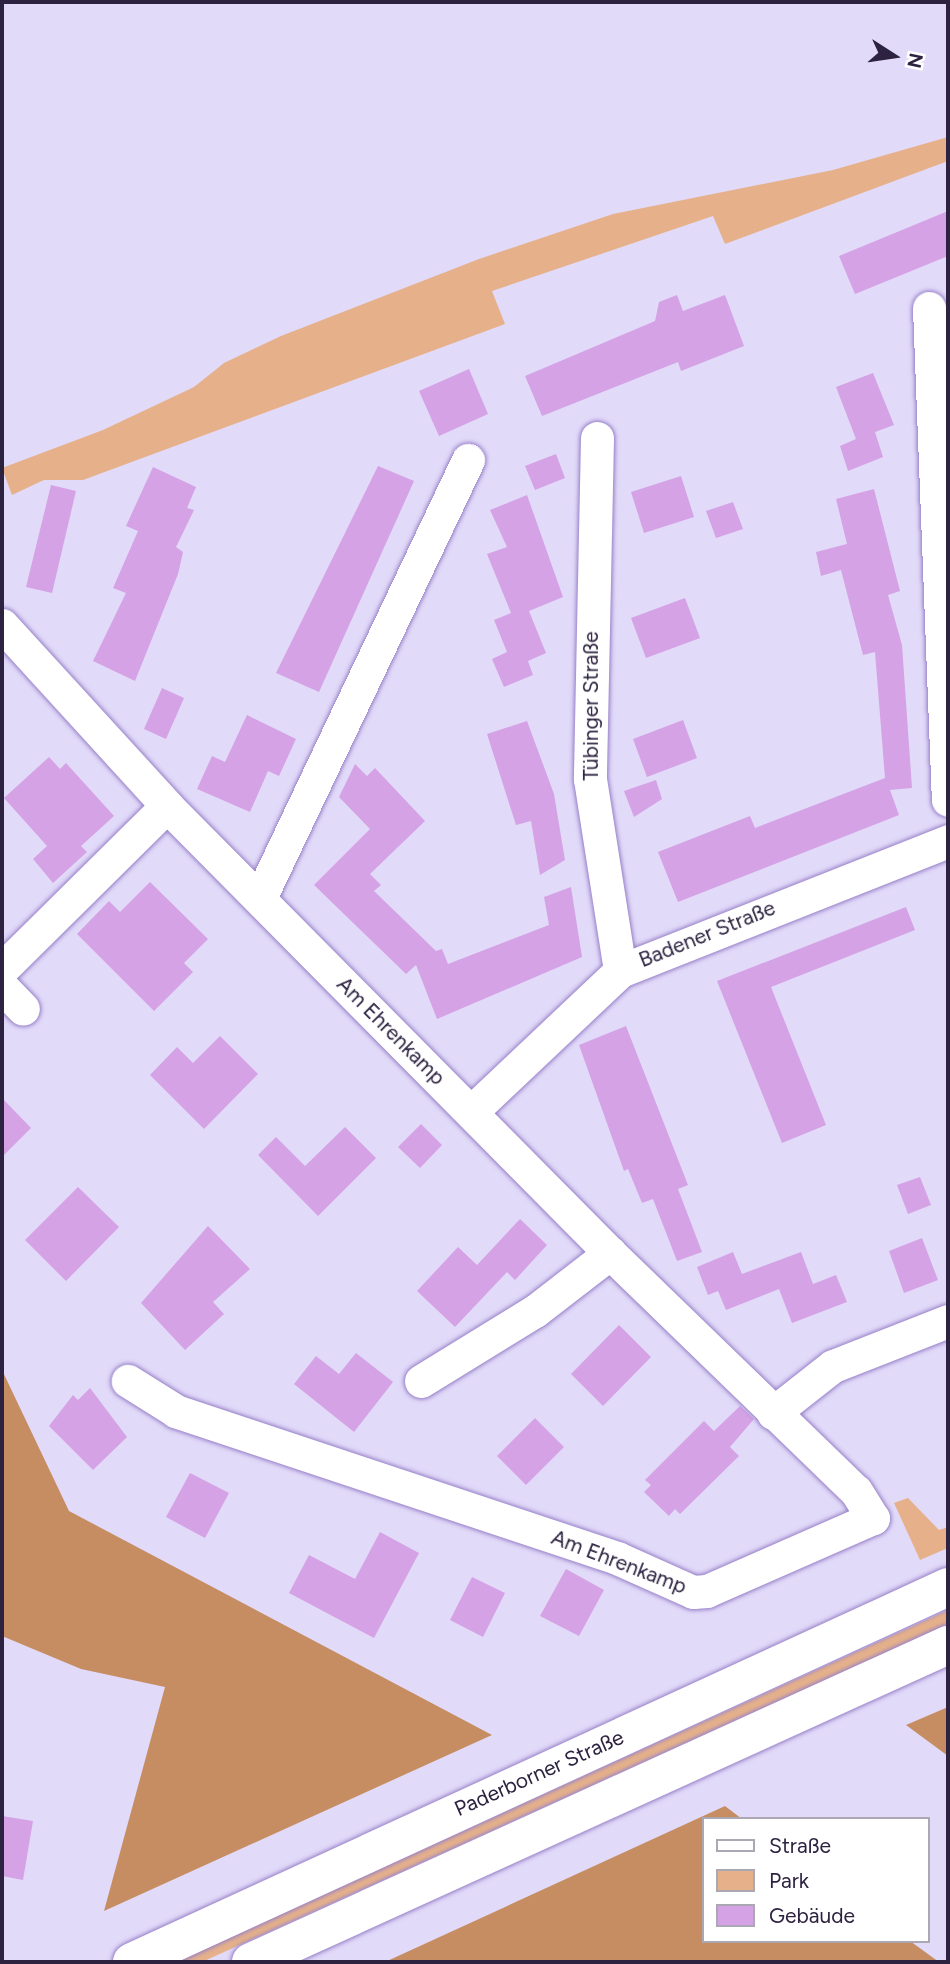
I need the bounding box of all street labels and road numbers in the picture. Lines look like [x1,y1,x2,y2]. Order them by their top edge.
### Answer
street label: Tübinger Straße [578,631,604,781]
street label: Badener Straße [635,895,779,973]
street label: Am Ehrenkamp [332,972,450,1090]
street label: Am Ehrenkamp [548,1525,690,1599]
street label: Paderborner Straße [450,1724,628,1822]

